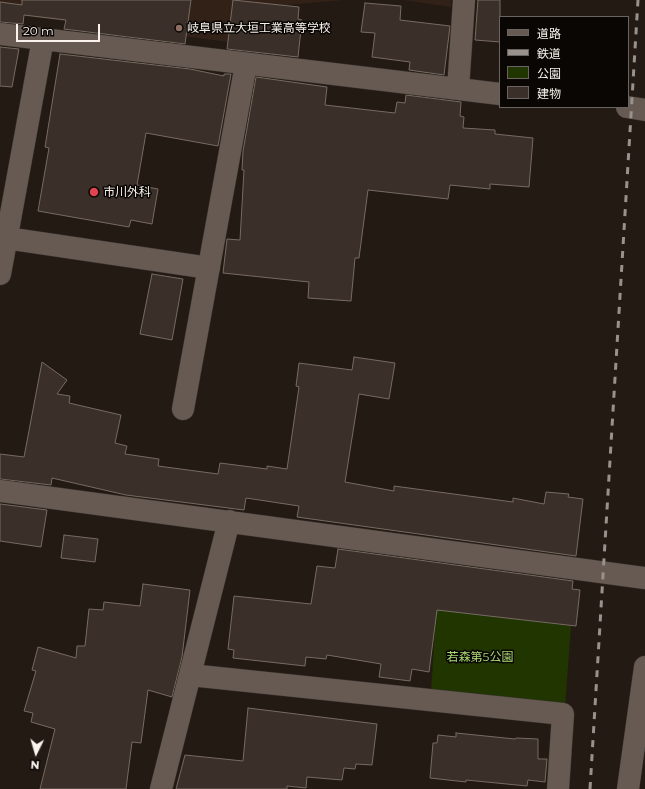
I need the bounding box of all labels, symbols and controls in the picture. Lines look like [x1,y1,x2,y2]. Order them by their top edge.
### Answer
scale bar [18,16,102,42]
legend [499,16,629,108]
place label: 岐阜県立大垣工業高等学校 [187,21,331,35]
text: 20 m [23,23,54,38]
marker: 岐阜県立大垣工業高等学校 [174,23,184,33]
text: 道路 [537,26,561,41]
text: 鉄道 [537,46,561,61]
text: 公園 [537,66,561,81]
text: 建物 [537,86,561,101]
place label: 市川外科 [103,185,151,199]
marker: 市川外科 [88,186,100,198]
park label: 若森第5公園 [447,650,513,664]
north arrow [16,733,56,773]
text: N [30,758,40,772]

